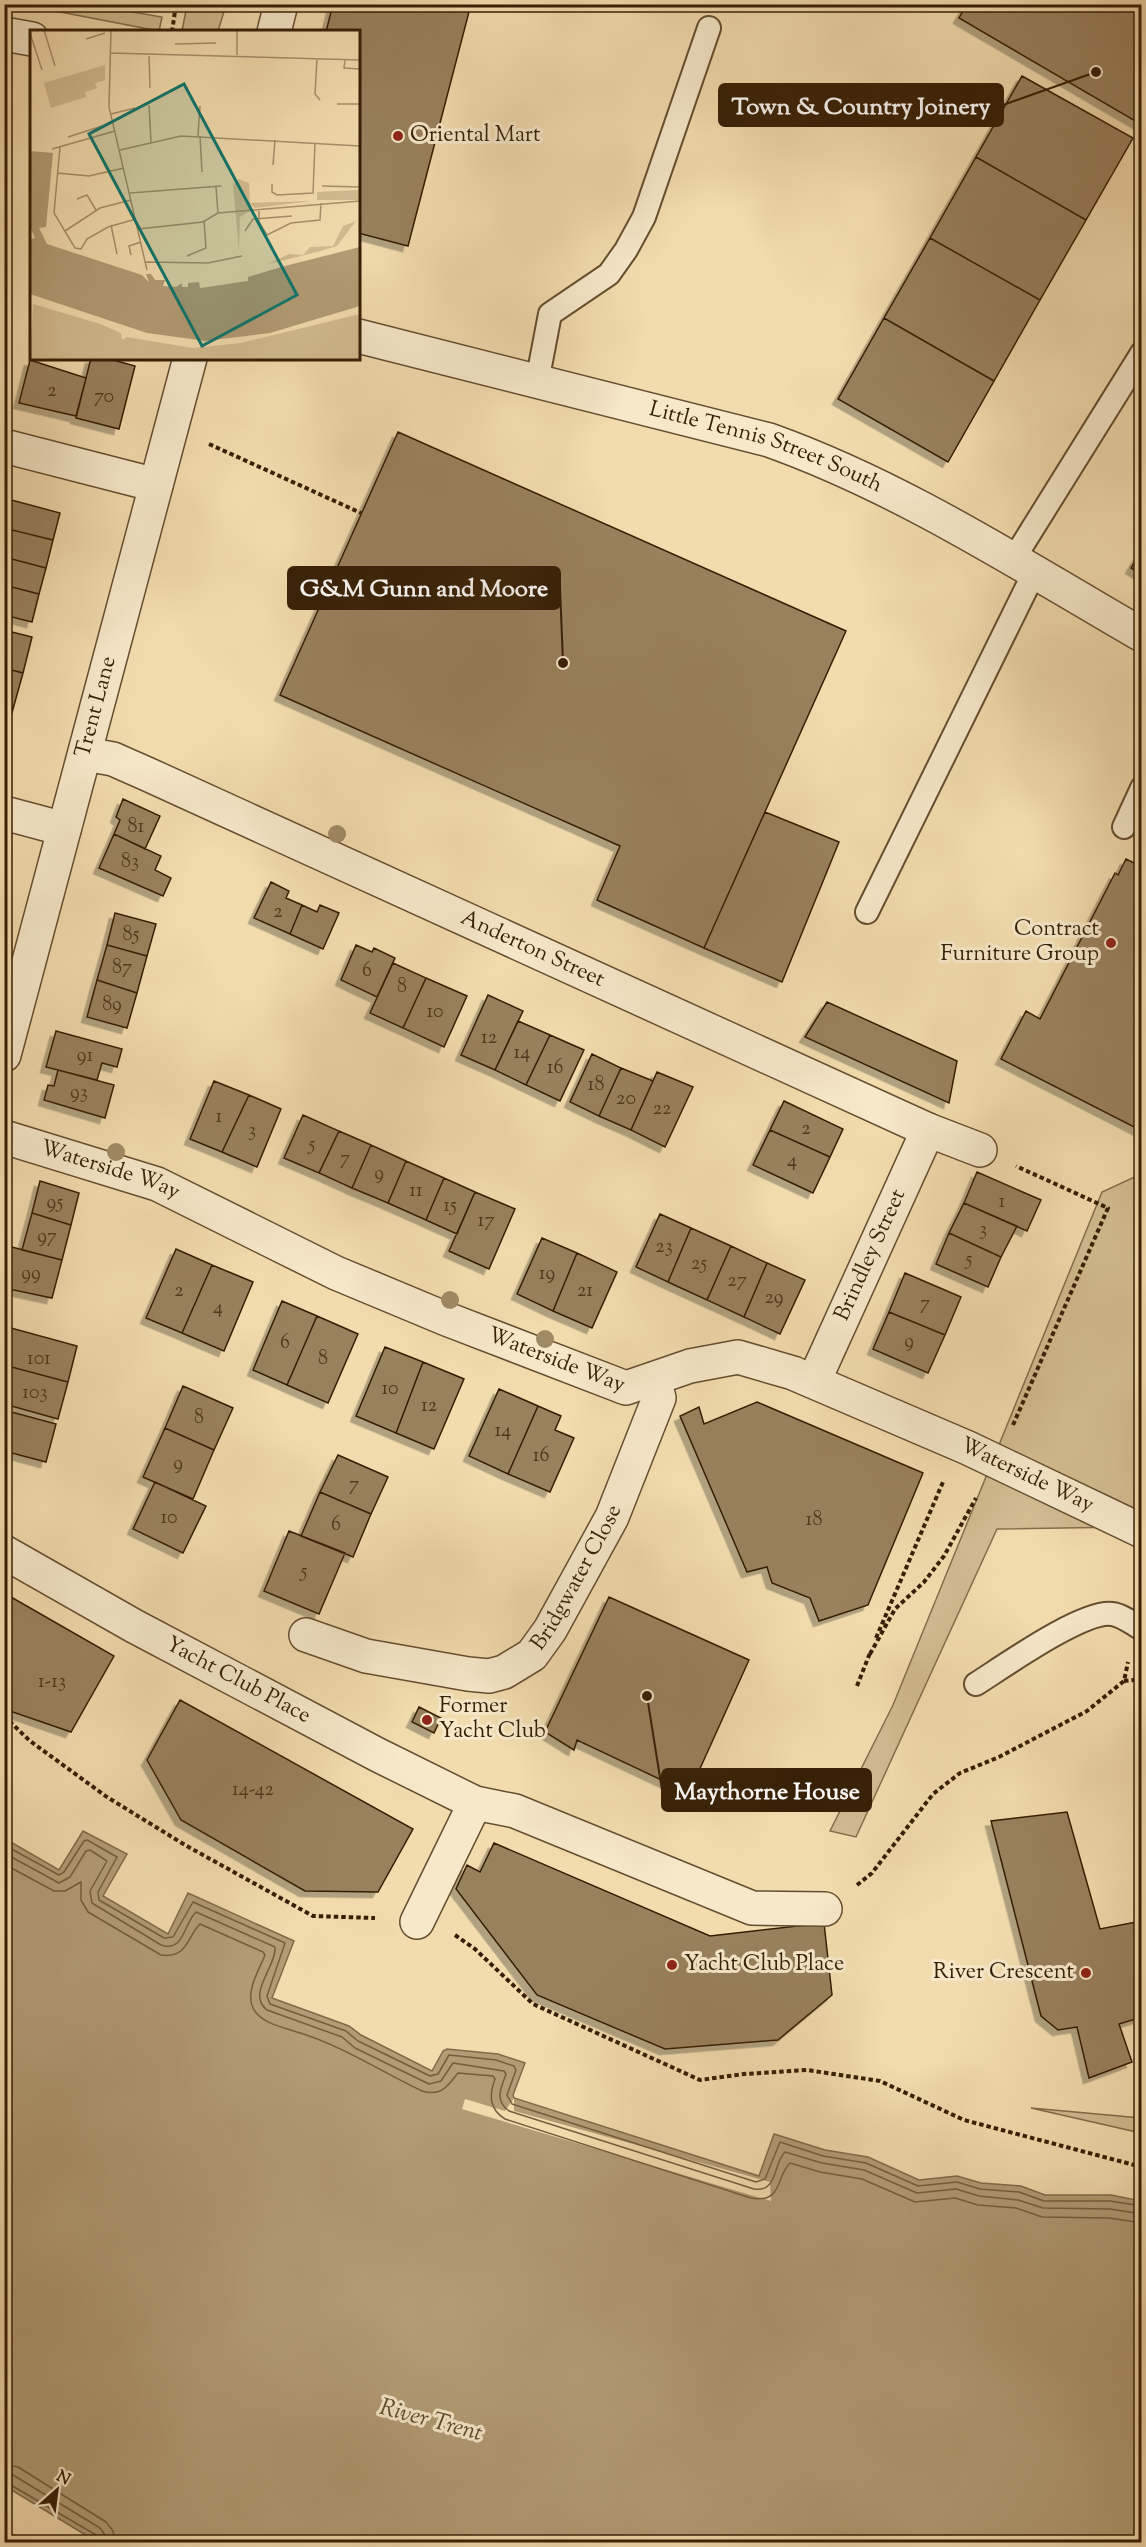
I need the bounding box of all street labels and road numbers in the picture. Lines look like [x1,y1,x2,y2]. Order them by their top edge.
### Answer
street label: Little Tennis Street South [646,394,888,502]
street label: Trent Lane [68,653,126,761]
street label: Anderton Street [455,903,610,997]
street label: Waterside Way [36,1133,185,1209]
street label: Brindley Street [827,1184,915,1327]
street label: Waterside Way [483,1320,630,1402]
street label: Waterside Way [954,1430,1099,1522]
street label: Bridgwater Close [524,1501,631,1658]
street label: Yacht Club Place [159,1629,316,1732]

